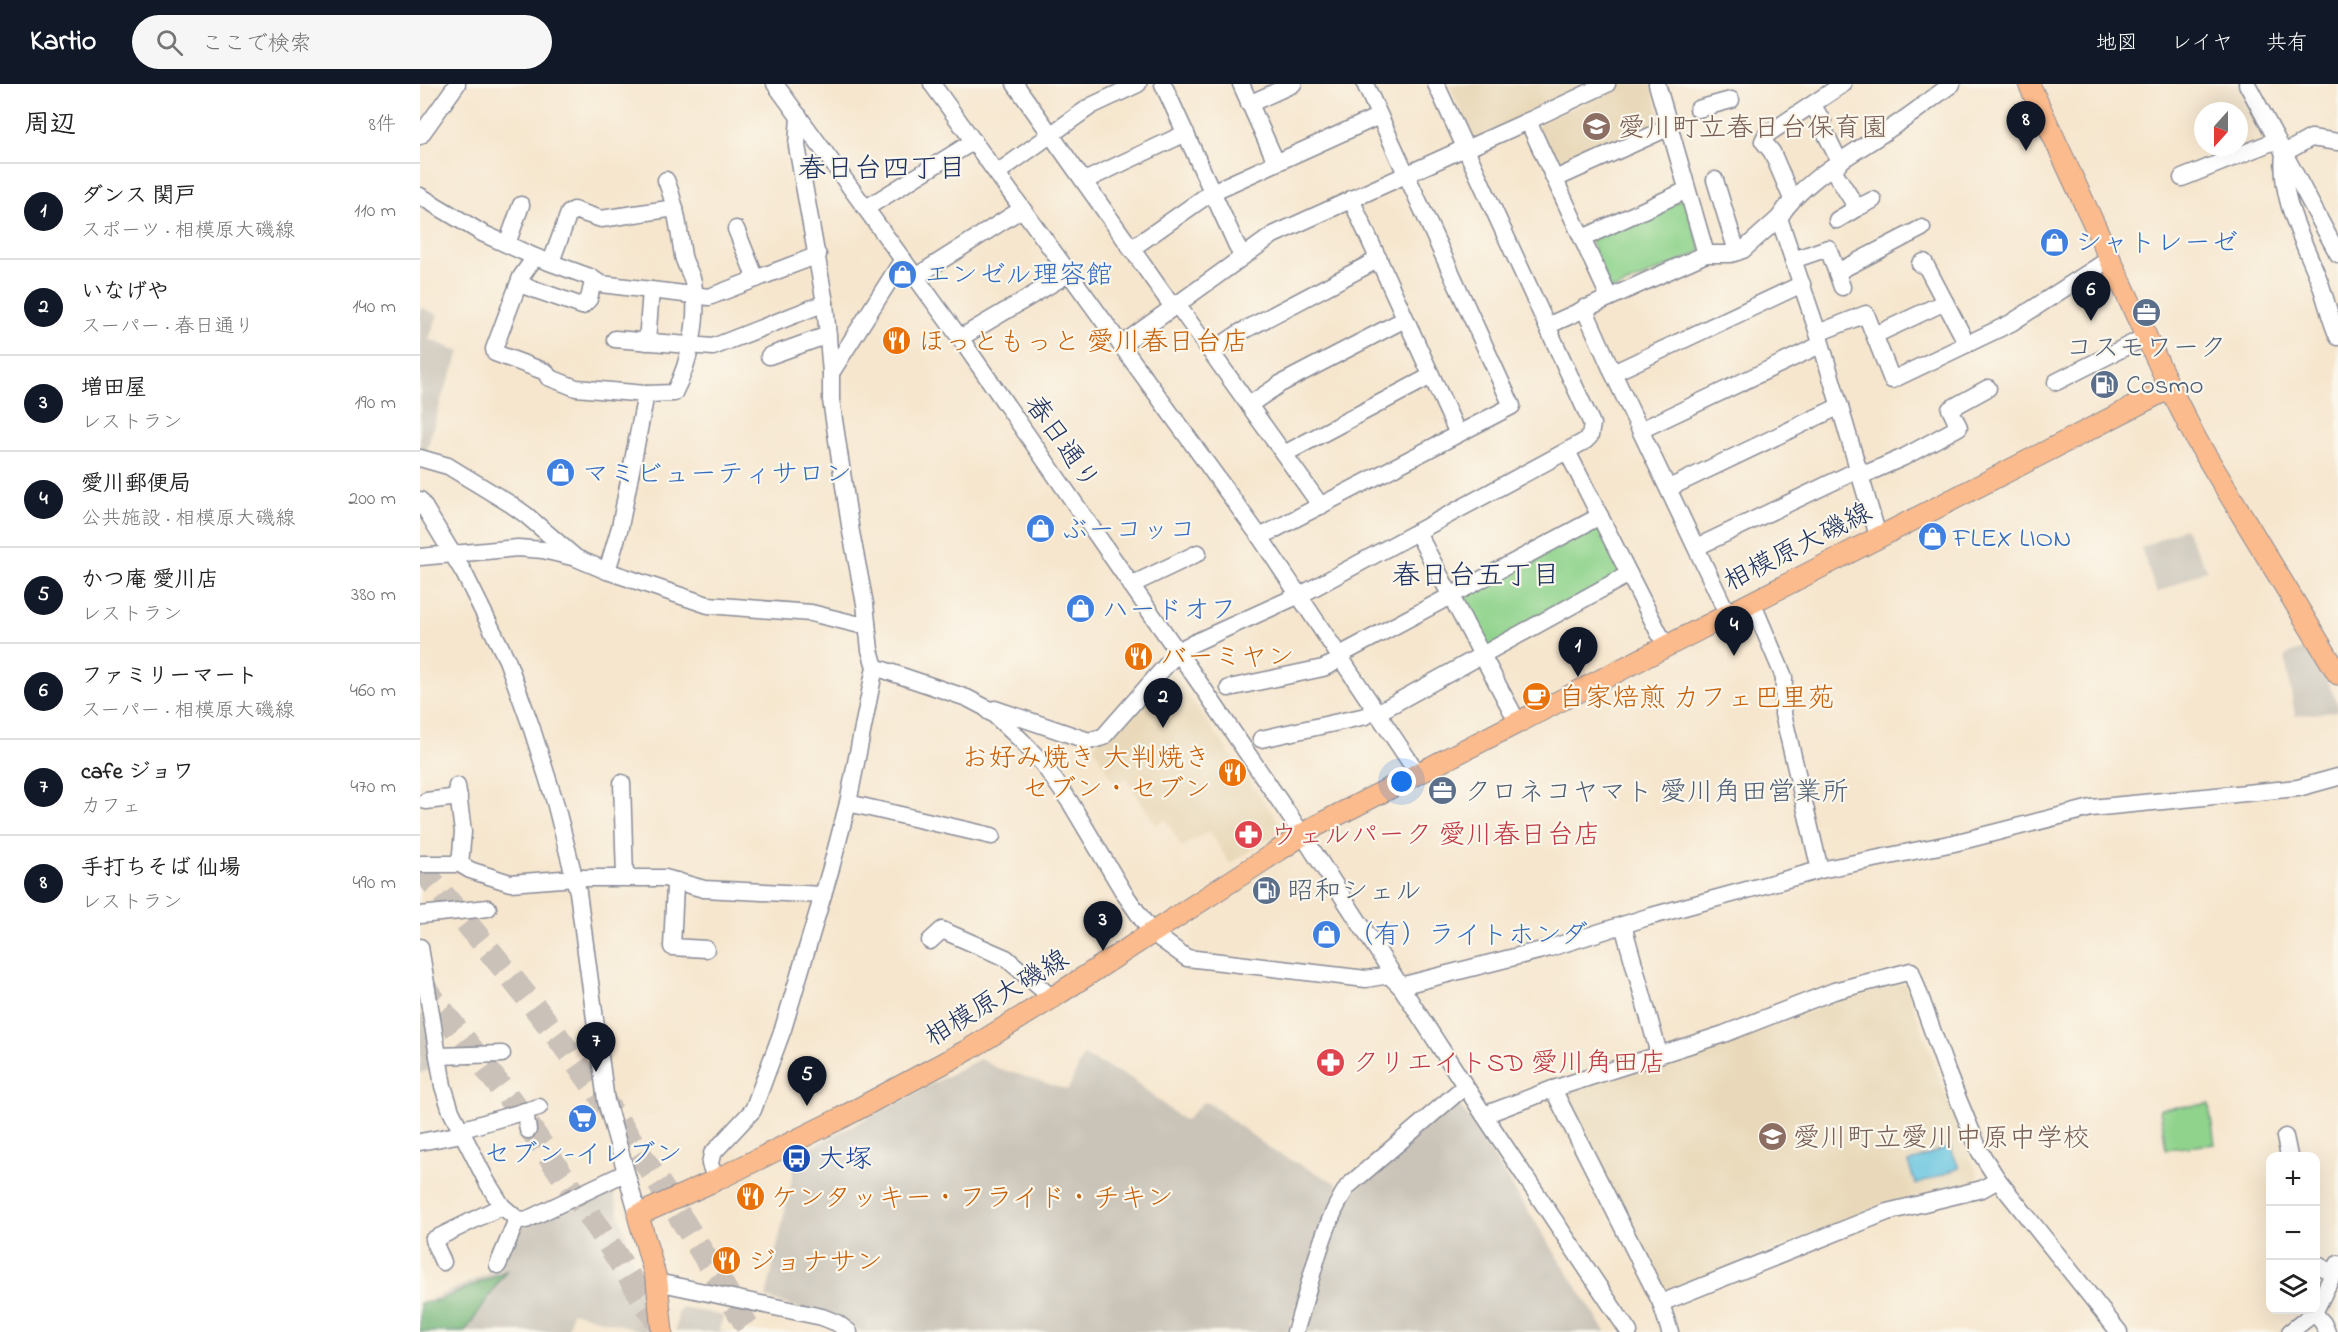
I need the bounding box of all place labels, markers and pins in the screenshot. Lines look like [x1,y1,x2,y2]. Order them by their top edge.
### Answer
pin: 8 [2006,101,2046,151]
place label: 愛川町立春日台保育園 [1618,110,1888,149]
school or university icon: 愛川町立春日台保育園 [1581,111,1613,143]
place label: シャトレーゼ [2075,225,2238,264]
shop icon: シャトレーゼ [2038,226,2070,258]
place label: エンゼル理容館 [924,257,1113,296]
shop icon: エンゼル理容館 [887,258,919,290]
pin: 6 [2072,272,2110,321]
office icon: コスモワーク [2130,296,2162,328]
place label: ほっともっと 愛川春日台店 [918,324,1249,363]
restaurant icon: ほっともっと 愛川春日台店 [881,325,913,357]
place label: コスモワーク [2066,330,2226,369]
place label: Cosmo [2126,367,2204,406]
fuel station icon: Cosmo [2089,368,2121,400]
place label: マミビューティサロン [582,456,852,495]
shop icon: マミビューティサロン [545,457,577,489]
place label: ぶーコッコ [1061,512,1196,551]
shop icon: ぶーコッコ [1024,513,1056,545]
place label: FLEX LION [1952,520,2071,559]
shop icon: FLEX LION [1916,521,1948,553]
place label: ハードオフ [1102,592,1237,631]
shop icon: ハードオフ [1065,593,1097,625]
pin: 4 [1714,606,1754,656]
pin: 1 [1558,628,1598,677]
place label: バーミヤン [1160,639,1294,678]
restaurant icon: バーミヤン [1123,640,1155,672]
pin: 2 [1144,678,1182,728]
place label: 自家焙煎 カフェ巴里苑 [1558,680,1835,719]
cafe icon: 自家焙煎 カフェ巴里苑 [1521,681,1553,713]
place label: お好み焼き 大判焼き セブン・セブン [961,740,1211,810]
restaurant icon: お好み焼き 大判焼き セブン・セブン [1216,757,1248,789]
place label: クロネコヤマト 愛川角田営業所 [1464,774,1849,813]
office icon: クロネコヤマト 愛川角田営業所 [1427,775,1459,807]
place label: ウェルパーク 愛川春日台店 [1270,817,1601,856]
pharmacy icon: ウェルパーク 愛川春日台店 [1233,818,1265,850]
place label: 昭和シェル [1287,873,1422,912]
fuel station icon: 昭和シェル [1250,874,1282,906]
pin: 3 [1084,902,1122,951]
place label: （有）ライトホンダ [1347,917,1588,956]
shop icon: （有）ライトホンダ [1310,918,1342,950]
pin: 7 [576,1022,615,1072]
place label: クリエイトSD 愛川角田店 [1352,1045,1666,1084]
pharmacy icon: クリエイトSD 愛川角田店 [1315,1046,1347,1078]
pin: 5 [788,1056,826,1106]
supermarket icon: セブン-イレブン [567,1102,599,1134]
place label: 愛川町立愛川中原中学校 [1793,1120,2090,1159]
school or university icon: 愛川町立愛川中原中学校 [1756,1121,1788,1153]
place label: セブン-イレブン [483,1136,683,1175]
place label: 大塚 [818,1141,872,1180]
bus stop icon: 大塚 [781,1142,813,1174]
place label: ケンタッキー・フライド・チキン [771,1180,1174,1219]
restaurant icon: ケンタッキー・フライド・チキン [734,1181,766,1213]
place label: ジョナサン [748,1244,883,1283]
restaurant icon: ジョナサン [711,1245,743,1277]

